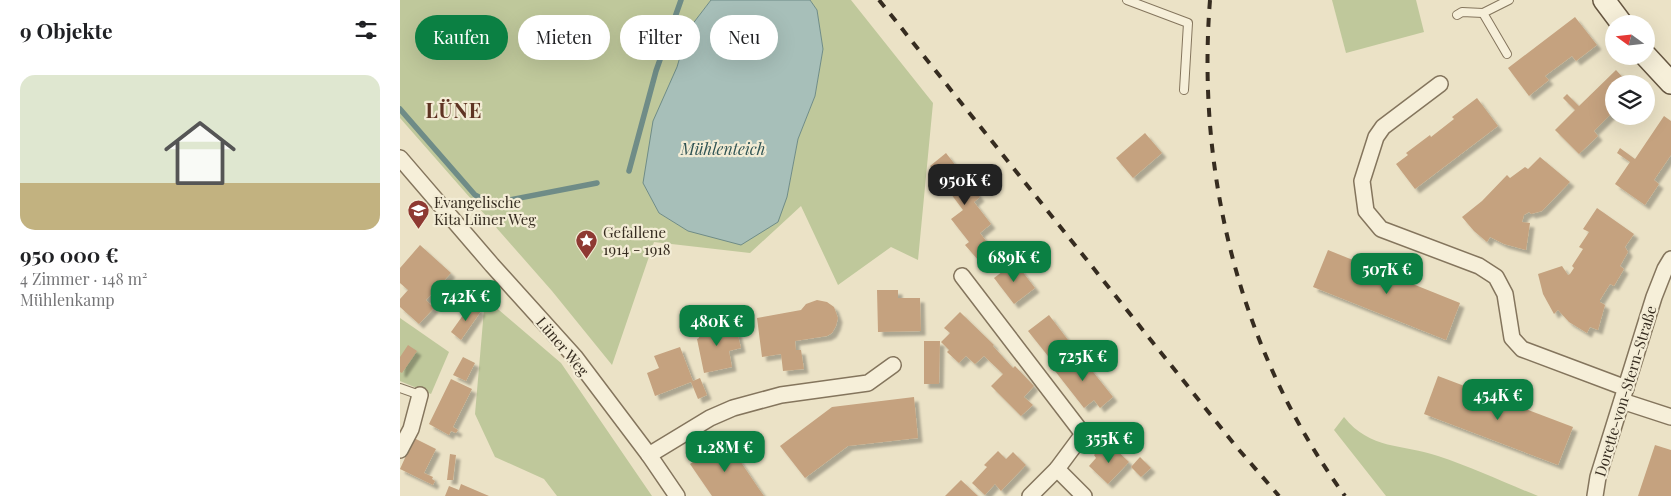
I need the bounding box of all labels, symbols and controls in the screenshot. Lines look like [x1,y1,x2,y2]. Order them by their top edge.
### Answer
chip: Kaufen [415,15,508,60]
chip: Mieten [518,15,610,60]
chip: Filter [620,15,700,60]
chip: Neu [710,15,778,60]
north arrow [1605,15,1655,65]
map controls [1605,15,1655,125]
text: 9 Objekte [20,16,112,44]
icon: filters [352,16,380,44]
button: layers [1605,75,1655,125]
district label: LÜNE [425,96,483,123]
icon: home [155,108,245,198]
water label: Mühlenteich [680,138,765,159]
pin: 950K € [924,164,1006,206]
text: 950K € [939,169,991,190]
place label: Evangelische Kita Lüner Weg [434,192,536,229]
school or university icon: Evangelische Kita Lüner Weg [406,199,430,230]
place label: Gefallene 1914 - 1918 [603,222,671,259]
place icon: Gefallene 1914 - 1918 [575,229,599,260]
text: 950 000 € [20,240,119,268]
pin: 689K € [973,240,1055,283]
text: 689K € [988,246,1040,267]
pin: 507K € [1346,252,1428,295]
text: 507K € [1362,258,1412,279]
text: 4 Zimmer · 148 m² [20,268,147,289]
pin: 742K € [425,280,507,322]
text: 742K € [442,285,490,306]
text: Mühlenkamp [20,289,115,310]
street label: Dorette-von-Stern-Straße [1589,303,1661,479]
pin: 480K € [676,304,758,347]
text: 480K € [691,310,743,331]
street label: Lüner Weg [532,312,594,380]
pin: 725K € [1042,340,1124,382]
text: 725K € [1059,345,1107,366]
pin: 454K € [1457,378,1539,421]
text: 454K € [1473,384,1523,405]
pin: 355K € [1068,422,1150,464]
text: 355K € [1085,427,1133,448]
pin: 1.28M € [679,430,771,473]
text: 1.28M € [697,436,753,457]

